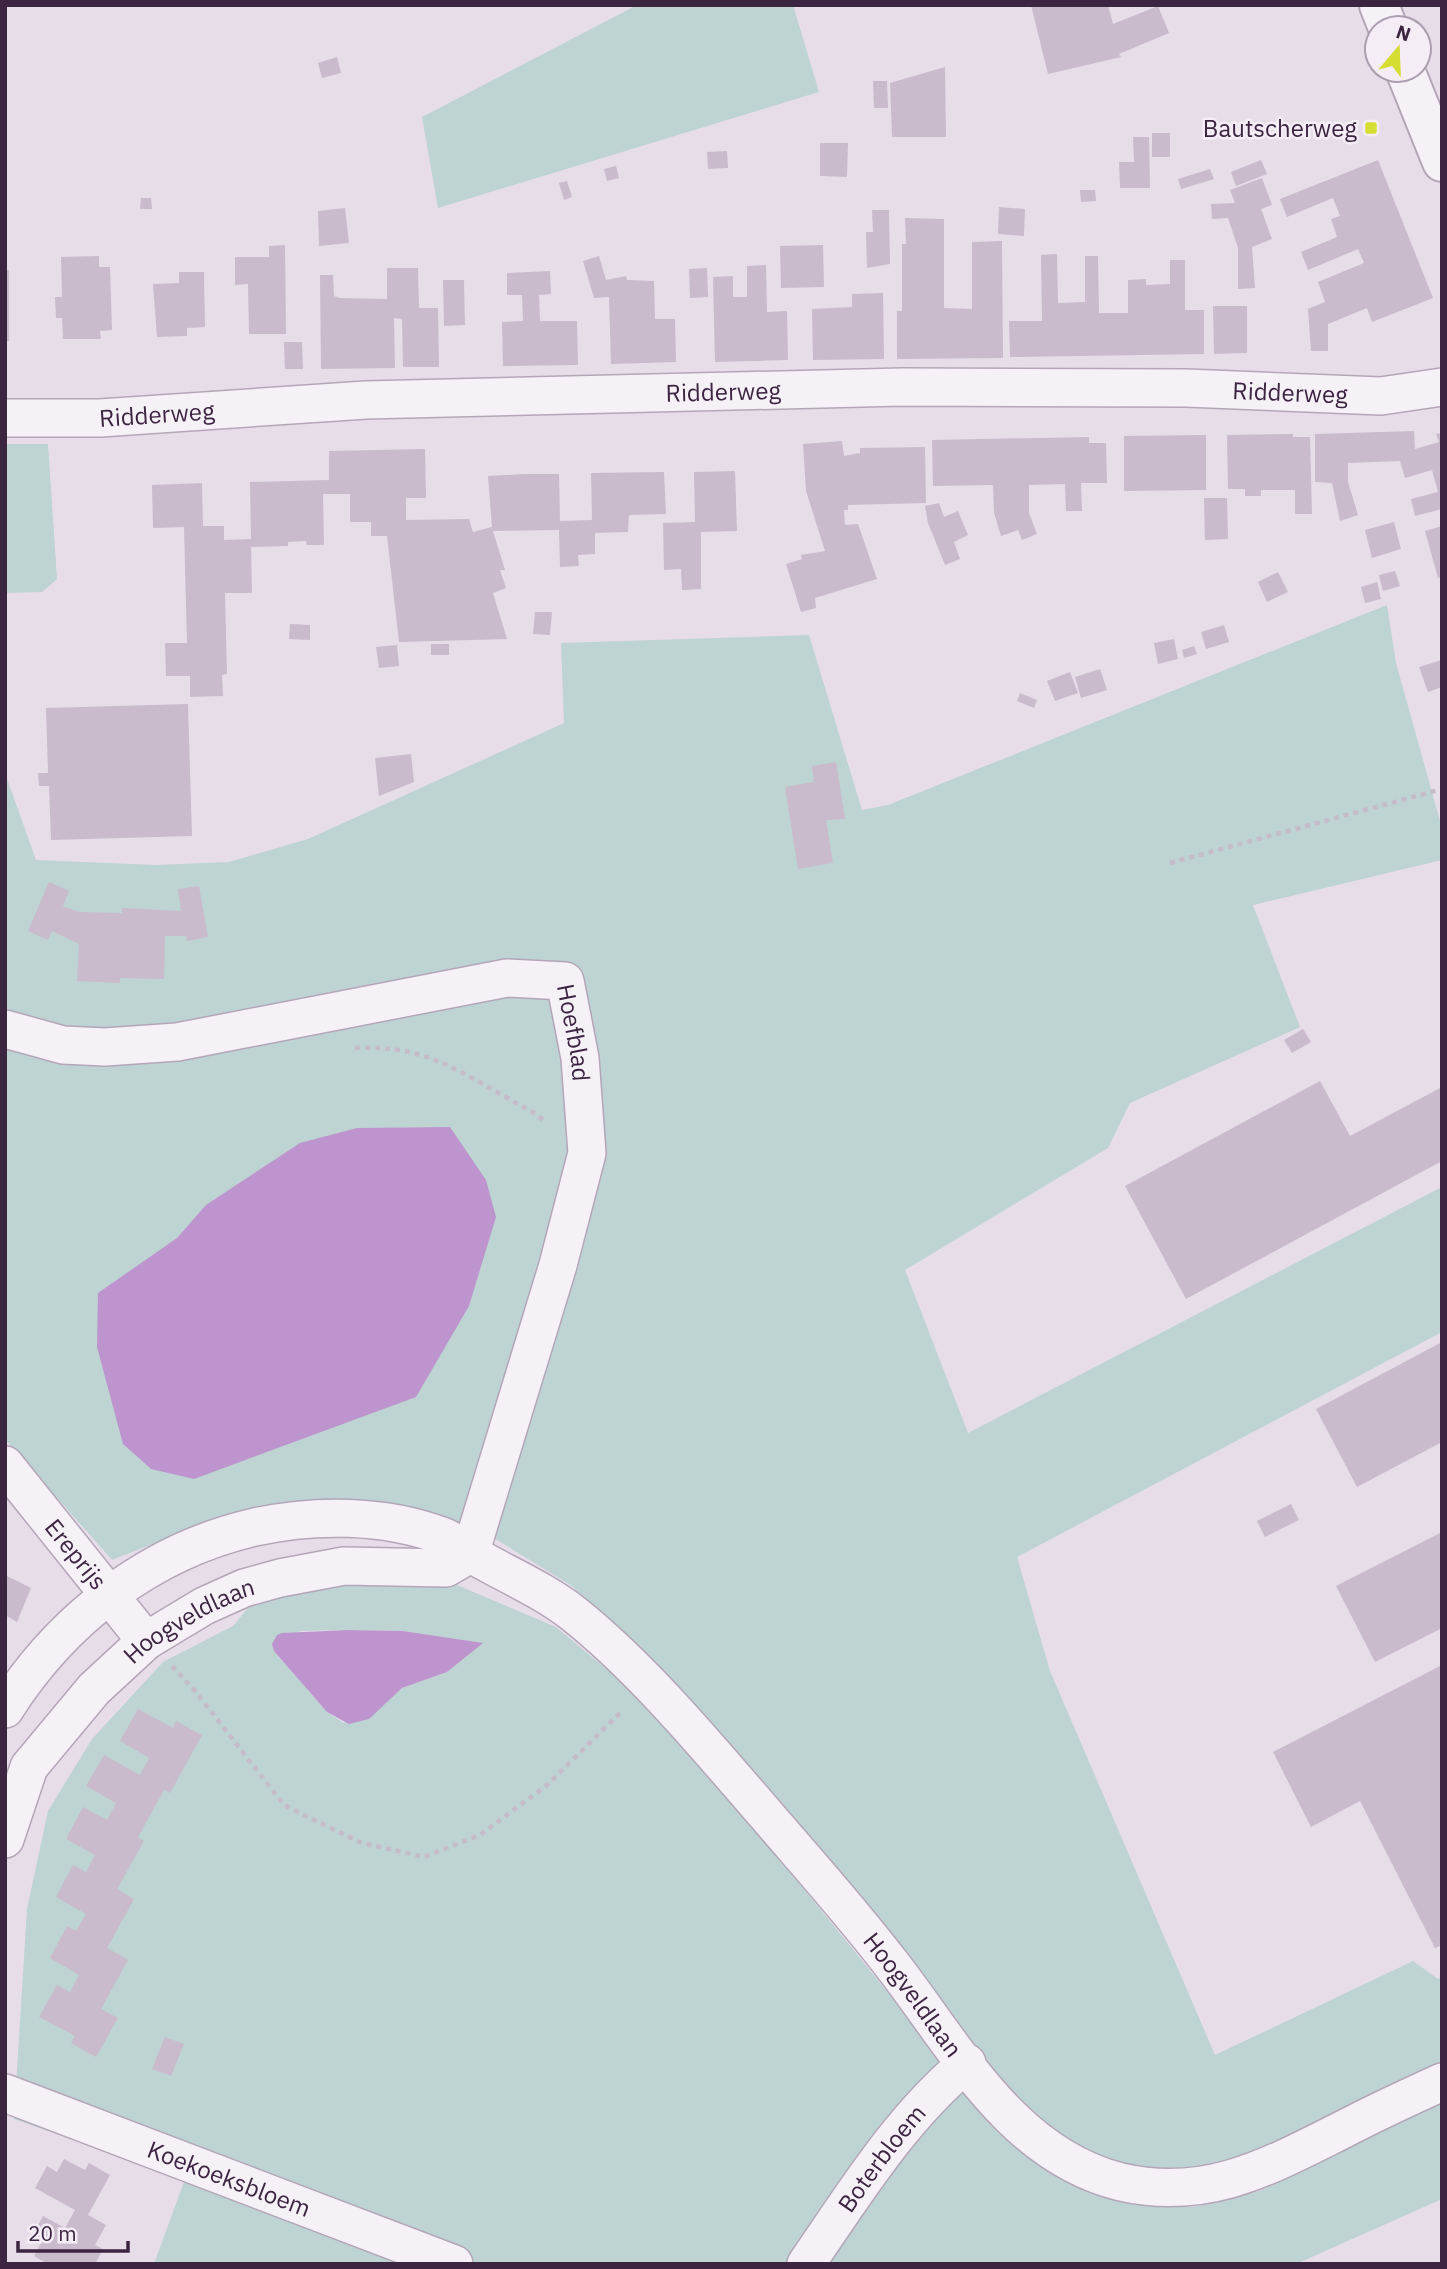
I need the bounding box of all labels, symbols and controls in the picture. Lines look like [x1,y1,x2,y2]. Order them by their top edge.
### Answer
north arrow [1363,14,1433,84]
text: N [1393,19,1414,47]
place label: Bautscherweg [1203,112,1357,144]
marker: Bautscherweg [1363,120,1379,136]
street label: Ridderweg [665,374,782,409]
street label: Ridderweg [1232,374,1349,411]
street label: Ridderweg [98,394,216,434]
street label: Hoefblad [550,981,598,1082]
street label: Ereprijs [38,1512,115,1596]
street label: Hoogveldlaan [116,1570,258,1670]
street label: Hoogveldlaan [856,1925,970,2063]
street label: Boterbloem [830,2097,933,2218]
street label: Koekoeksbloem [143,2133,316,2224]
scale bar [18,2210,128,2254]
text: 20 m [28,2219,77,2247]

